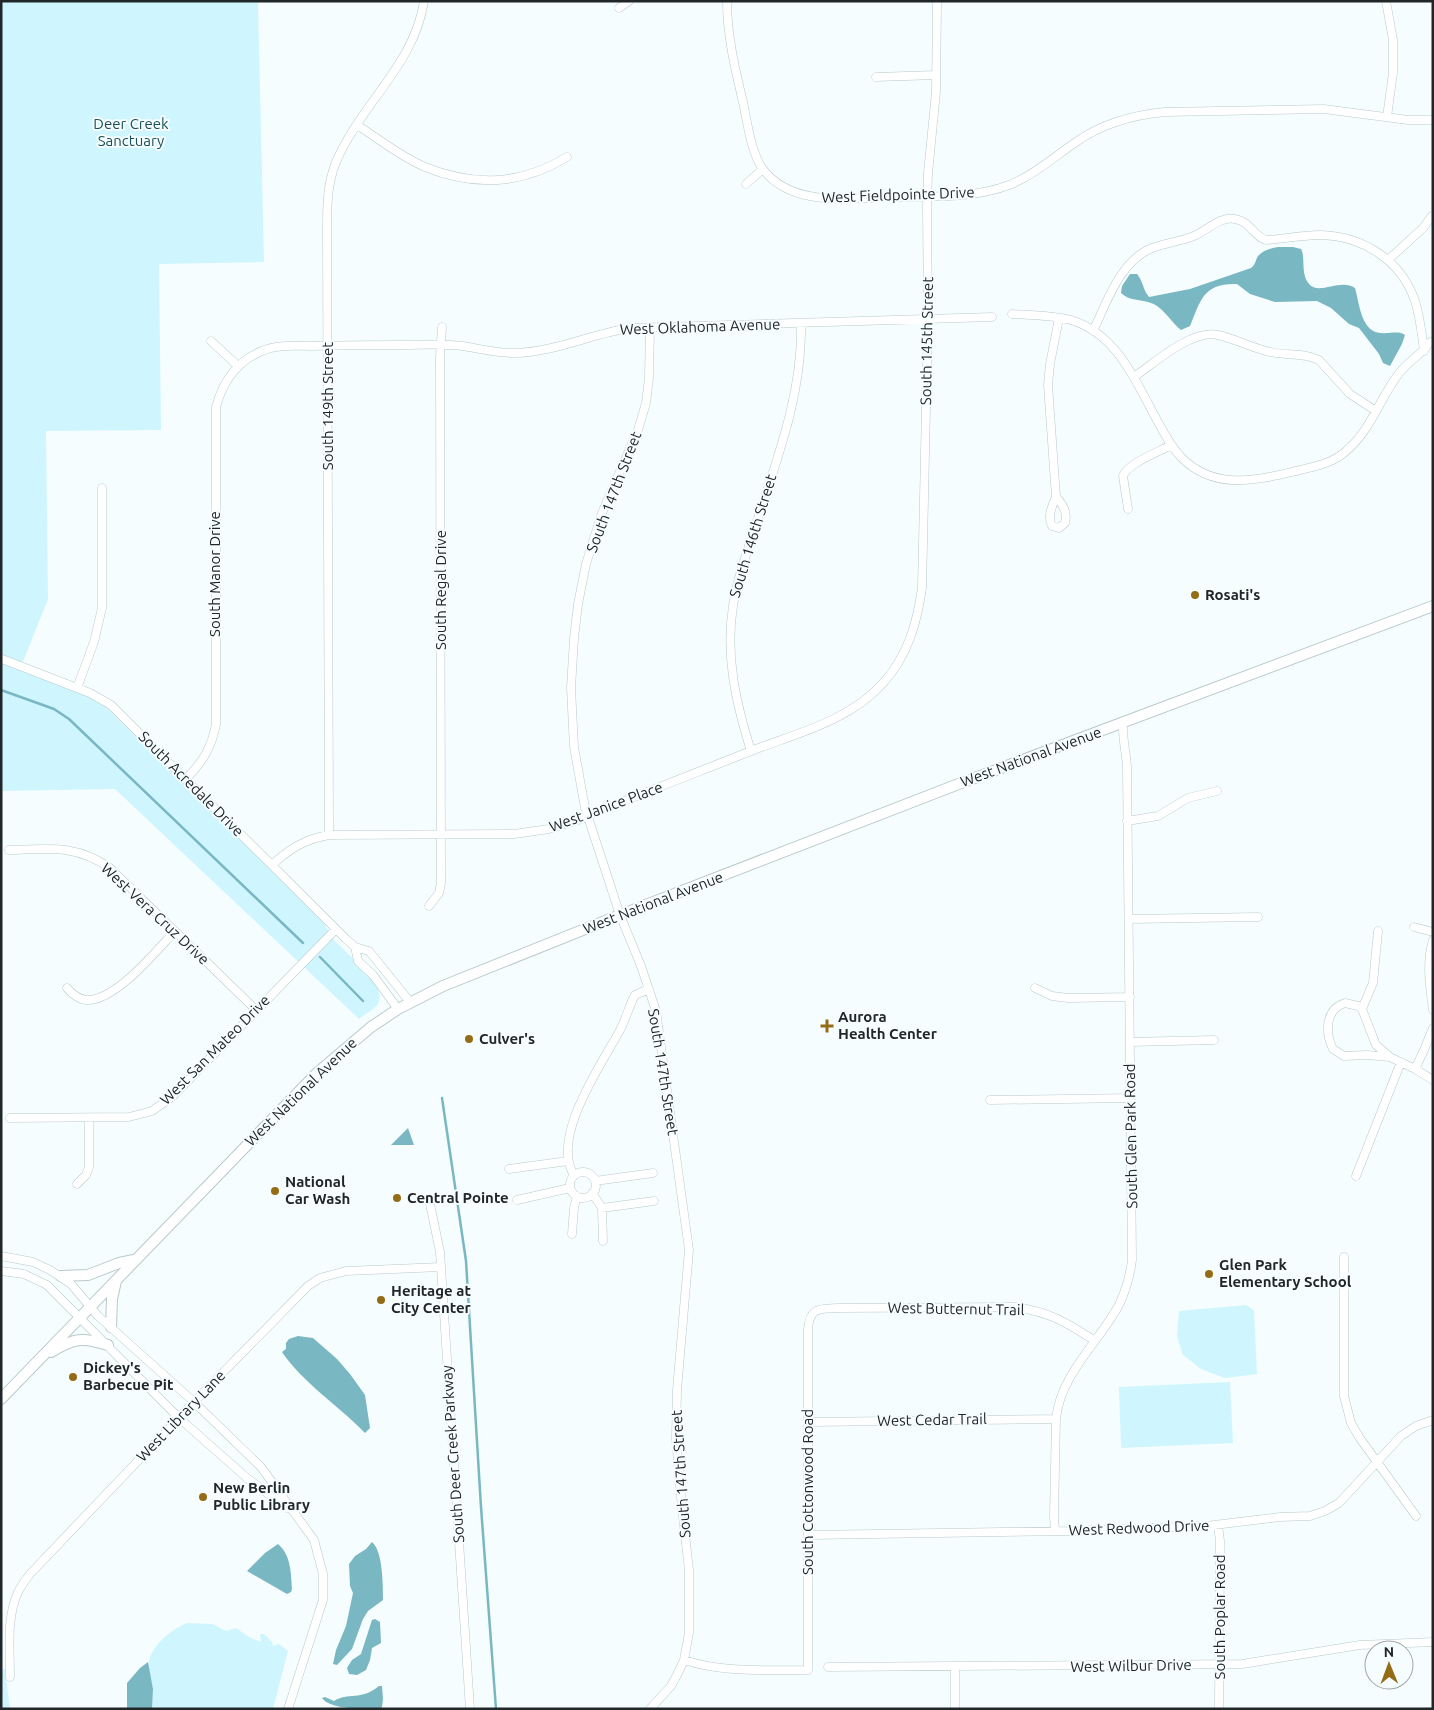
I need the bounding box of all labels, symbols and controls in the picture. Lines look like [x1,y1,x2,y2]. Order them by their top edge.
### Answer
park label: Deer Creek Sanctuary [93,115,169,149]
street label: West Fieldpointe Drive [821,183,975,206]
street label: South 145th Street [917,277,936,405]
street label: West Oklahoma Avenue [619,315,781,338]
street label: South 149th Street [319,342,336,470]
street label: South 147th Street [583,429,644,555]
street label: South 146th Street [726,472,779,600]
street label: South Manor Drive [206,511,223,637]
street label: South Regal Drive [432,530,449,650]
place label: Rosati's [1205,586,1260,603]
marker: Rosati's [1189,589,1201,601]
street label: West National Avenue [958,723,1104,790]
street label: South Acredale Drive [135,728,247,840]
street label: West Janice Place [547,778,665,835]
street label: West Vera Cruz Drive [98,859,213,968]
street label: West National Avenue [580,868,725,937]
street label: West San Mateo Drive [156,991,273,1108]
street label: South 147th Street [645,1007,682,1137]
place label: Aurora Health Center [838,1008,938,1042]
marker: Aurora Health Center [820,1019,834,1033]
place label: Culver's [479,1030,535,1047]
marker: Culver's [463,1033,475,1045]
street label: West National Avenue [241,1034,360,1149]
street label: South Glen Park Road [1121,1063,1140,1209]
place label: National Car Wash [285,1173,350,1207]
marker: National Car Wash [269,1185,281,1197]
place label: Central Pointe [407,1189,509,1206]
marker: Central Pointe [391,1192,403,1204]
place label: Glen Park Elementary School [1219,1256,1352,1290]
marker: Glen Park Elementary School [1203,1268,1215,1280]
place label: Heritage at City Center [391,1282,472,1316]
marker: Heritage at City Center [375,1294,387,1306]
street label: West Butternut Trail [887,1299,1025,1318]
place label: Dickey's Barbecue Pit [83,1359,174,1393]
street label: South Deer Creek Parkway [438,1365,467,1544]
street label: West Library Lane [133,1367,228,1465]
marker: Dickey's Barbecue Pit [67,1371,79,1383]
street label: South 147th Street [668,1409,693,1539]
street label: South Cottonwood Road [799,1409,816,1575]
street label: West Cedar Trail [877,1410,987,1429]
place label: New Berlin Public Library [213,1479,310,1513]
marker: New Berlin Public Library [197,1491,209,1503]
street label: West Redwood Drive [1068,1517,1210,1538]
street label: South Poplar Road [1211,1555,1228,1679]
north arrow [1364,1640,1414,1690]
text: N [1383,1644,1394,1660]
street label: West Wilbur Drive [1070,1656,1192,1675]

